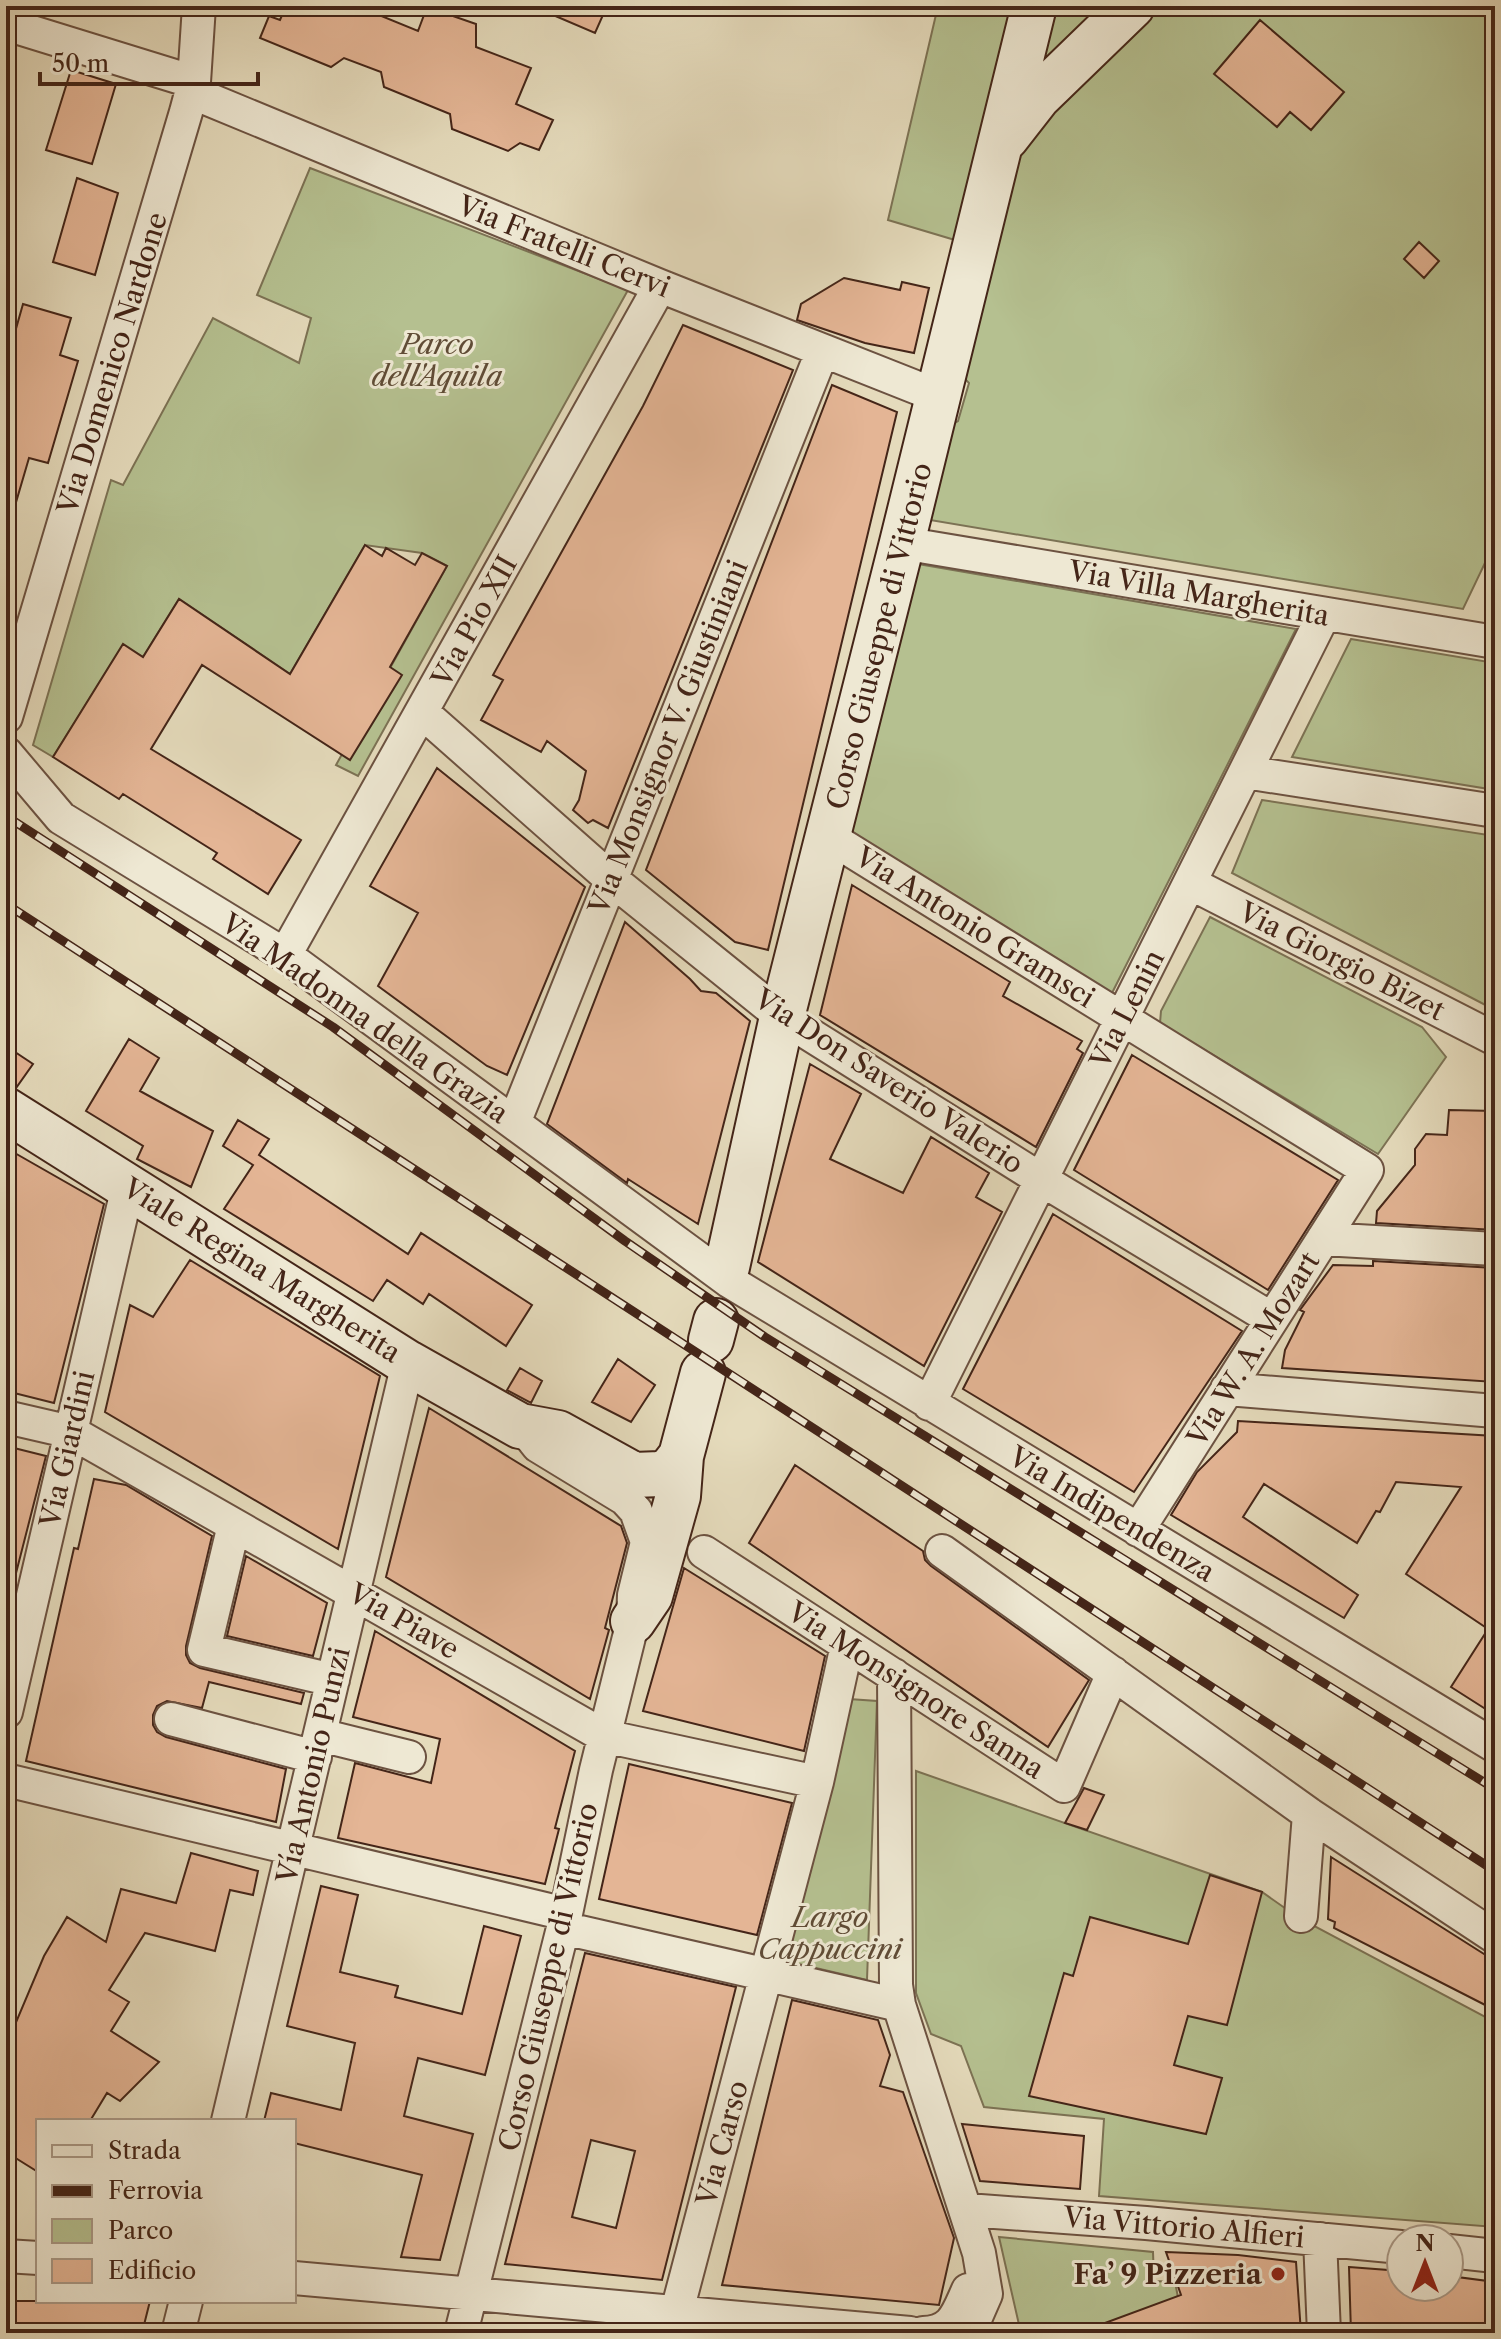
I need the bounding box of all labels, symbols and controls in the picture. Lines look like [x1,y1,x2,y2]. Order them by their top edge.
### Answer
scale bar [40,36,258,86]
text: 50 m [52,49,109,78]
street label: Via Fratelli Cervi [452,188,675,304]
street label: Via Domenico Nardone [50,208,174,519]
park label: Parco dell'Aquila [371,327,503,393]
street label: Corso Giuseppe di Vittorio [819,459,939,813]
street label: Via Pio XII [424,549,524,693]
street label: Via Villa Margherita [1065,553,1332,633]
street label: Via Monsignor V. Giustiniani [581,555,755,920]
street label: Via Antonio Gramsci [848,839,1101,1015]
street label: Via Giorgio Bizet [1233,894,1451,1028]
street label: Via Madonna della Grazia [214,905,515,1130]
street label: Via Lenin [1082,944,1171,1075]
street label: Via Don Saverio Valerio [747,981,1030,1181]
street label: Viale Regina Margherita [116,1170,407,1370]
street label: Via W. A. Mozart [1179,1245,1327,1453]
street label: Via Giardini [32,1367,102,1532]
street label: Via Indipendenza [1002,1439,1221,1589]
street label: Via Piave [342,1575,465,1666]
street label: Via Monsignore Sanna [781,1594,1051,1786]
street label: Vía Antonio Punzi [269,1644,357,1887]
street label: Corso Giuseppe di Vittorio [491,1800,605,2154]
park label: Largo Cappuccini [758,1900,904,1966]
street label: Via Carso [689,2077,755,2210]
legend [36,2119,296,2303]
text: Strada [108,2136,181,2165]
text: Ferrovia [108,2176,203,2205]
street label: Via Vittorio Alfieri [1061,2199,1306,2254]
text: Parco [108,2216,173,2245]
north arrow [1385,2223,1465,2303]
text: N [1415,2230,1435,2257]
text: Edificio [108,2256,196,2285]
place label: Fa’ 9 Pizzeria [1074,2257,1263,2291]
marker: Fa’ 9 Pizzeria [1269,2265,1287,2283]

